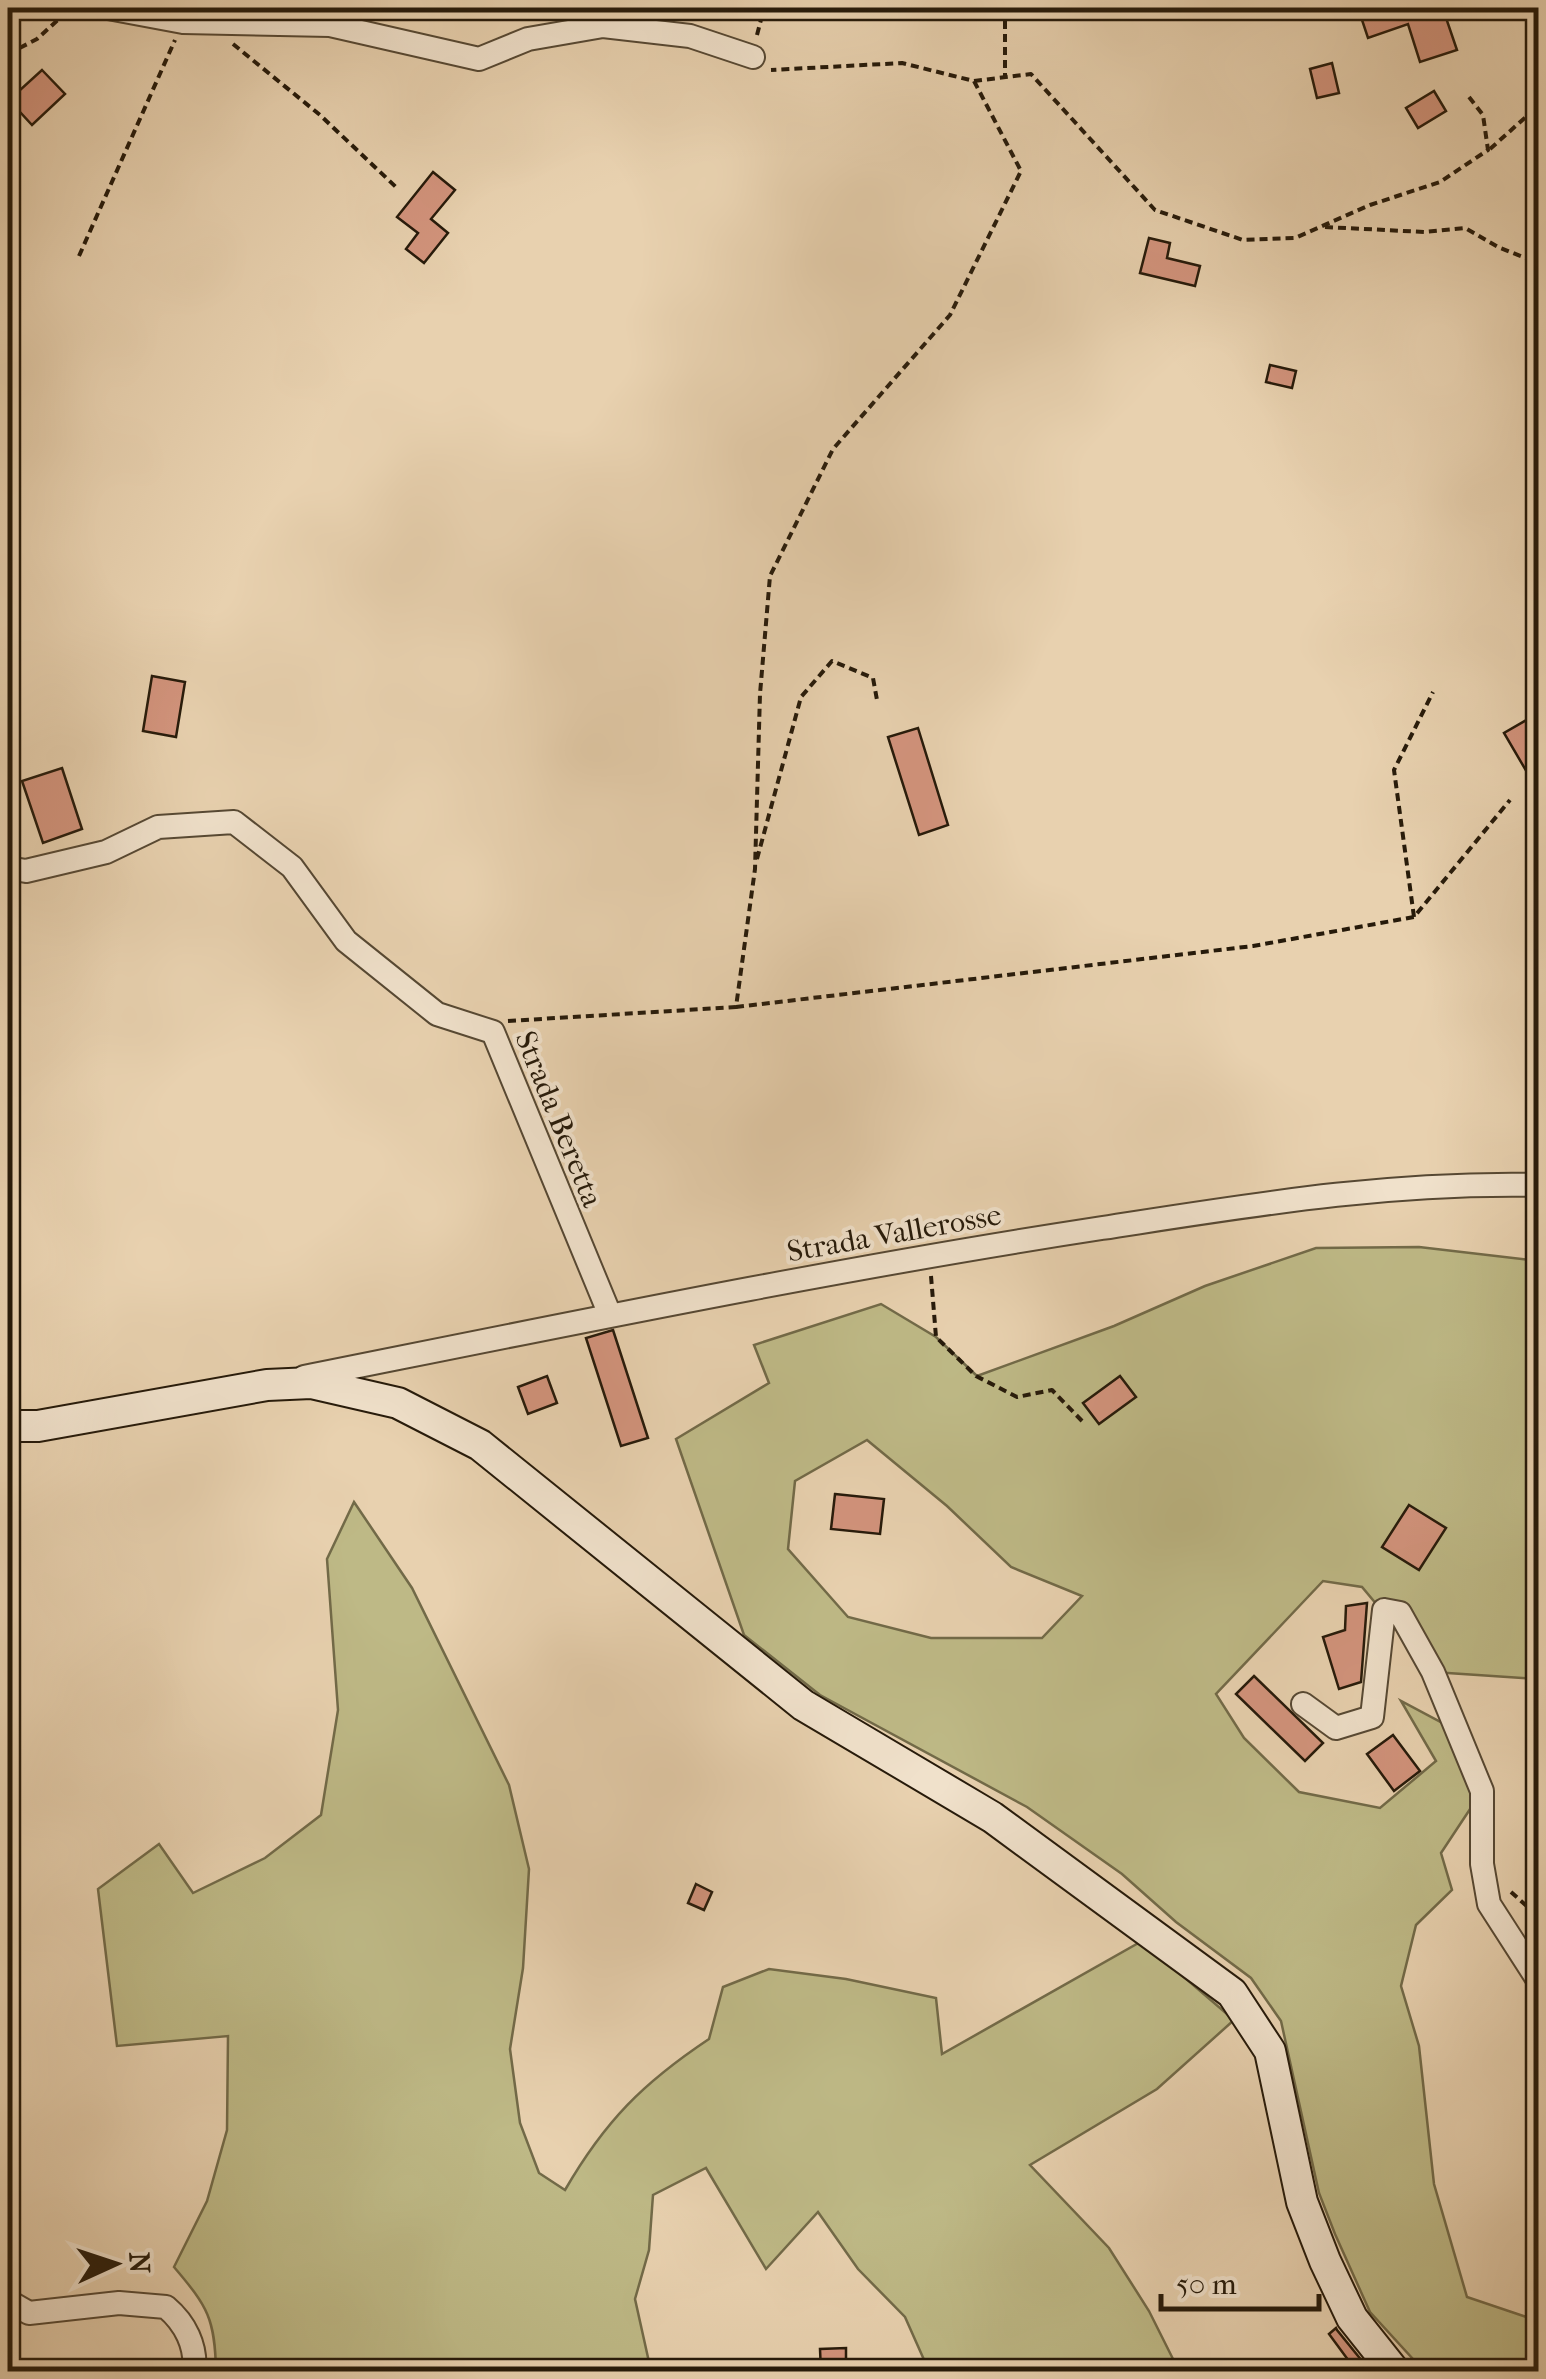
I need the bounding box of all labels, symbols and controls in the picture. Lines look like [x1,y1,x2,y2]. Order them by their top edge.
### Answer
street label: Strada Beretta [507,1026,610,1213]
street label: Strada Vallerosse [784,1197,1004,1270]
north arrow [65,2214,165,2314]
scale bar [1161,2249,1318,2311]
text: N [122,2251,157,2275]
text: 50 m [1176,2267,1237,2302]

